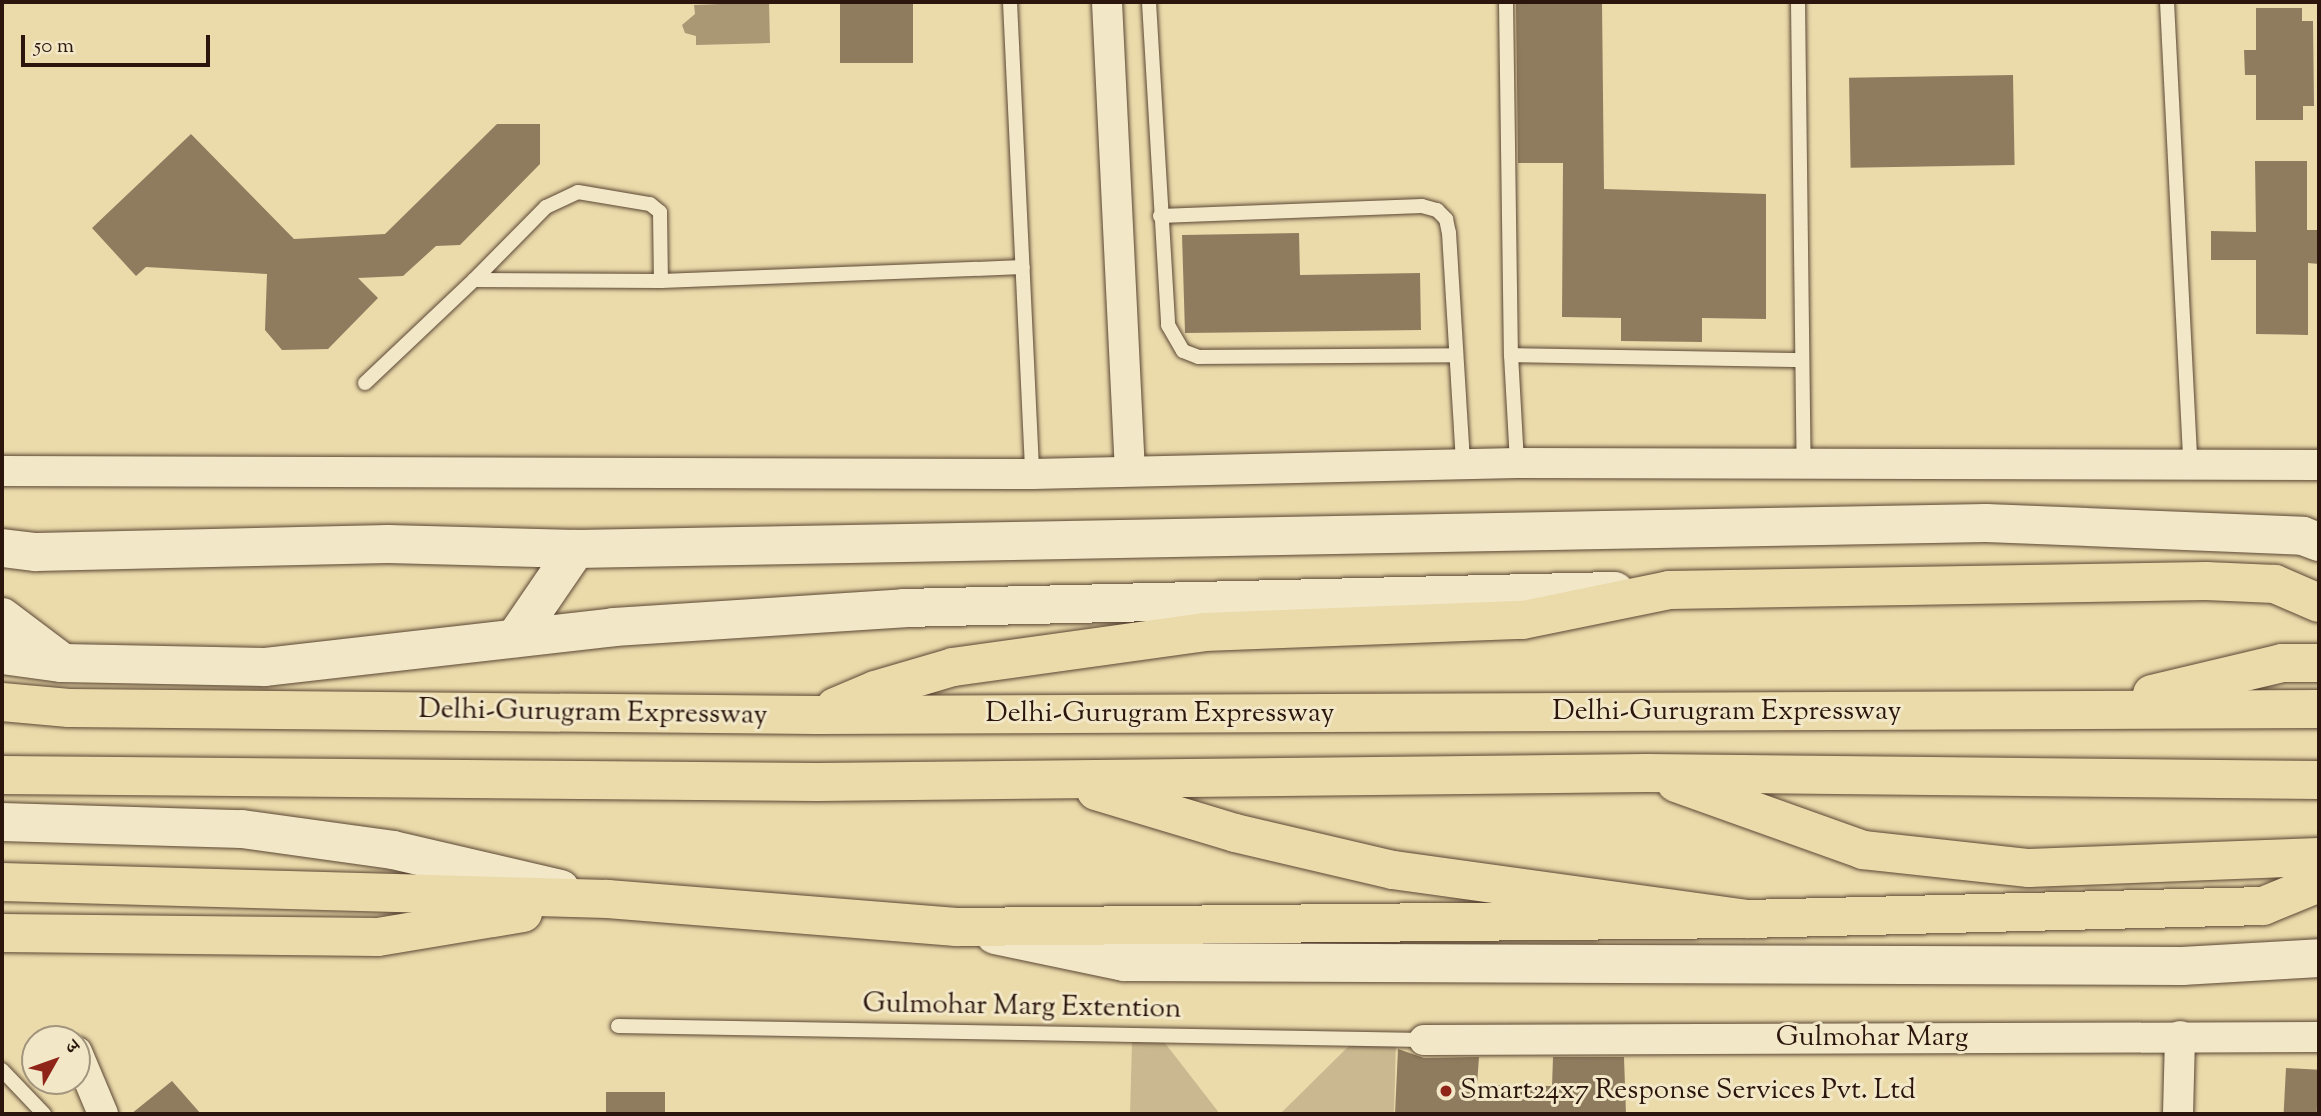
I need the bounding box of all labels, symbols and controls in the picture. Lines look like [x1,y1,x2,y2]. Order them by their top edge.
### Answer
scale bar [24,21,214,65]
text: 50 m [34,32,74,62]
street label: Delhi-Gurugram Expressway [418,693,768,733]
street label: Delhi-Gurugram Expressway [1553,695,1901,729]
street label: Delhi-Gurugram Expressway [986,697,1334,731]
street label: Gulmohar Marg Extention [862,987,1182,1027]
street label: Gulmohar Marg [1776,1021,1968,1055]
north arrow [21,1025,91,1095]
text: उ [57,1035,84,1060]
place label: Smart24x7 Response Services Pvt. Ltd [1460,1074,1916,1108]
marker: Smart24x7 Response Services Pvt. Ltd [1438,1083,1454,1099]

